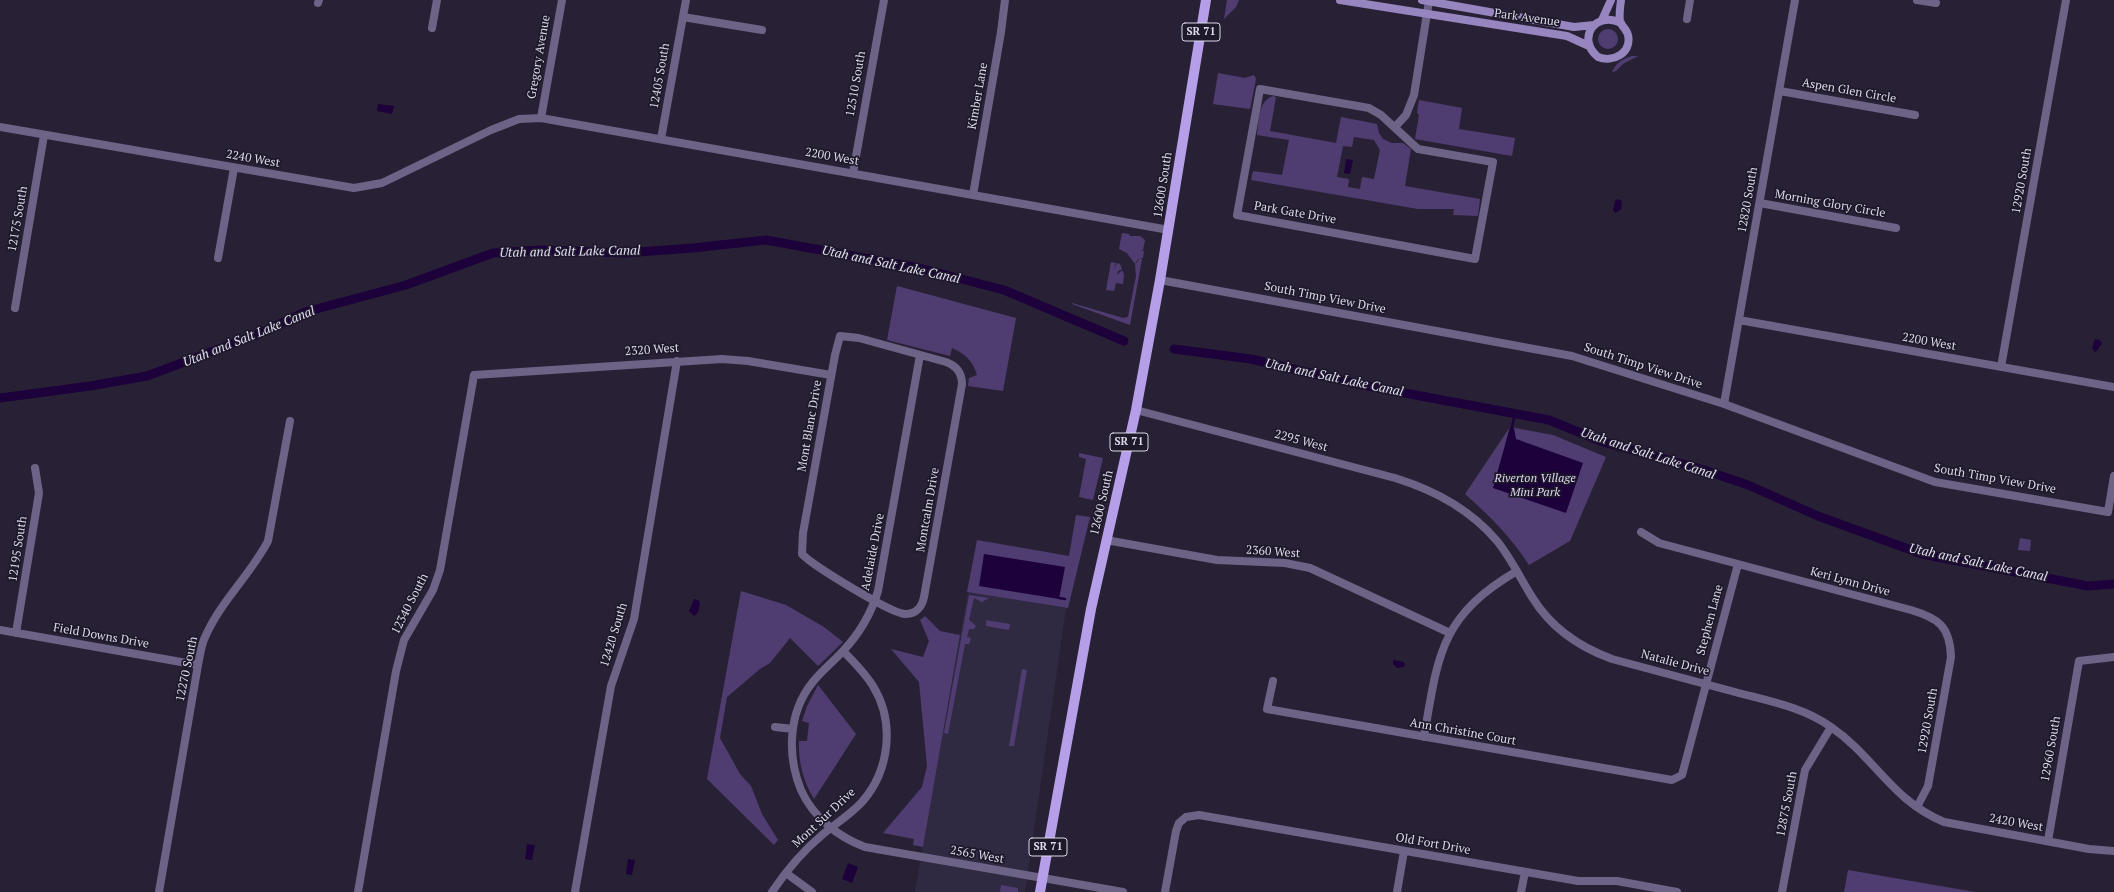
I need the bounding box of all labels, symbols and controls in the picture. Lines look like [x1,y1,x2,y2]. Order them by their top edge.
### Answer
street label: Park Avenue [1493,6,1561,30]
street label: Gregory Avenue [525,14,553,100]
road number: SR 71 [1182,23,1220,41]
street label: 12405 South [647,42,673,110]
street label: 12510 South [843,50,869,118]
street label: Kimber Lane [965,61,991,131]
street label: Aspen Glen Circle [1801,76,1897,106]
street label: 2200 West [804,145,860,169]
street label: 2240 West [225,147,281,171]
street label: 12920 South [2009,147,2035,215]
street label: 12600 South [1151,151,1175,219]
street label: 12820 South [1735,166,1761,234]
street label: 12175 South [5,185,31,253]
street label: Morning Glory Circle [1773,187,1887,221]
street label: Park Gate Drive [1253,199,1337,227]
water label: Utah and Salt Lake Canal [499,243,641,261]
water label: Utah and Salt Lake Canal [820,243,962,287]
street label: South Timp View Drive [1263,279,1387,317]
water label: Utah and Salt Lake Canal [181,303,317,371]
street label: 2200 West [1901,330,1957,354]
street label: South Timp View Drive [1582,340,1704,392]
street label: 2320 West [624,341,680,359]
water label: Utah and Salt Lake Canal [1263,356,1405,400]
street label: Mont Blanc Drive [795,379,825,473]
water label: Utah and Salt Lake Canal [1578,425,1718,483]
street label: 2295 West [1273,427,1329,455]
road number: SR 71 [1110,433,1148,451]
street label: South Timp View Drive [1933,461,2057,497]
street label: Montcalm Drive [913,467,943,553]
street label: 12600 South [1088,469,1116,537]
park label: Riverton Village Mini Park [1494,472,1576,500]
street label: Adelaide Drive [858,512,888,592]
street label: 12195 South [6,515,30,583]
water label: Utah and Salt Lake Canal [1907,541,2049,585]
street label: 2360 West [1245,543,1301,561]
street label: Keri Lynn Drive [1808,564,1892,600]
street label: 12340 South [389,571,431,637]
street label: Stephen Lane [1694,583,1726,657]
street label: 12420 South [597,601,631,669]
street label: Field Downs Drive [52,620,150,652]
street label: 12270 South [173,635,201,703]
street label: Natalie Drive [1639,647,1711,679]
street label: 12920 South [1915,687,1941,755]
street label: 12960 South [2038,715,2064,783]
street label: Ann Christine Court [1409,716,1517,748]
street label: 12875 South [1774,770,1800,838]
street label: Mont Sur Drive [789,785,859,851]
street label: 2420 West [1988,811,2044,835]
street label: Old Fort Drive [1394,830,1472,858]
road number: SR 71 [1029,838,1067,856]
street label: 2565 West [949,843,1005,867]

